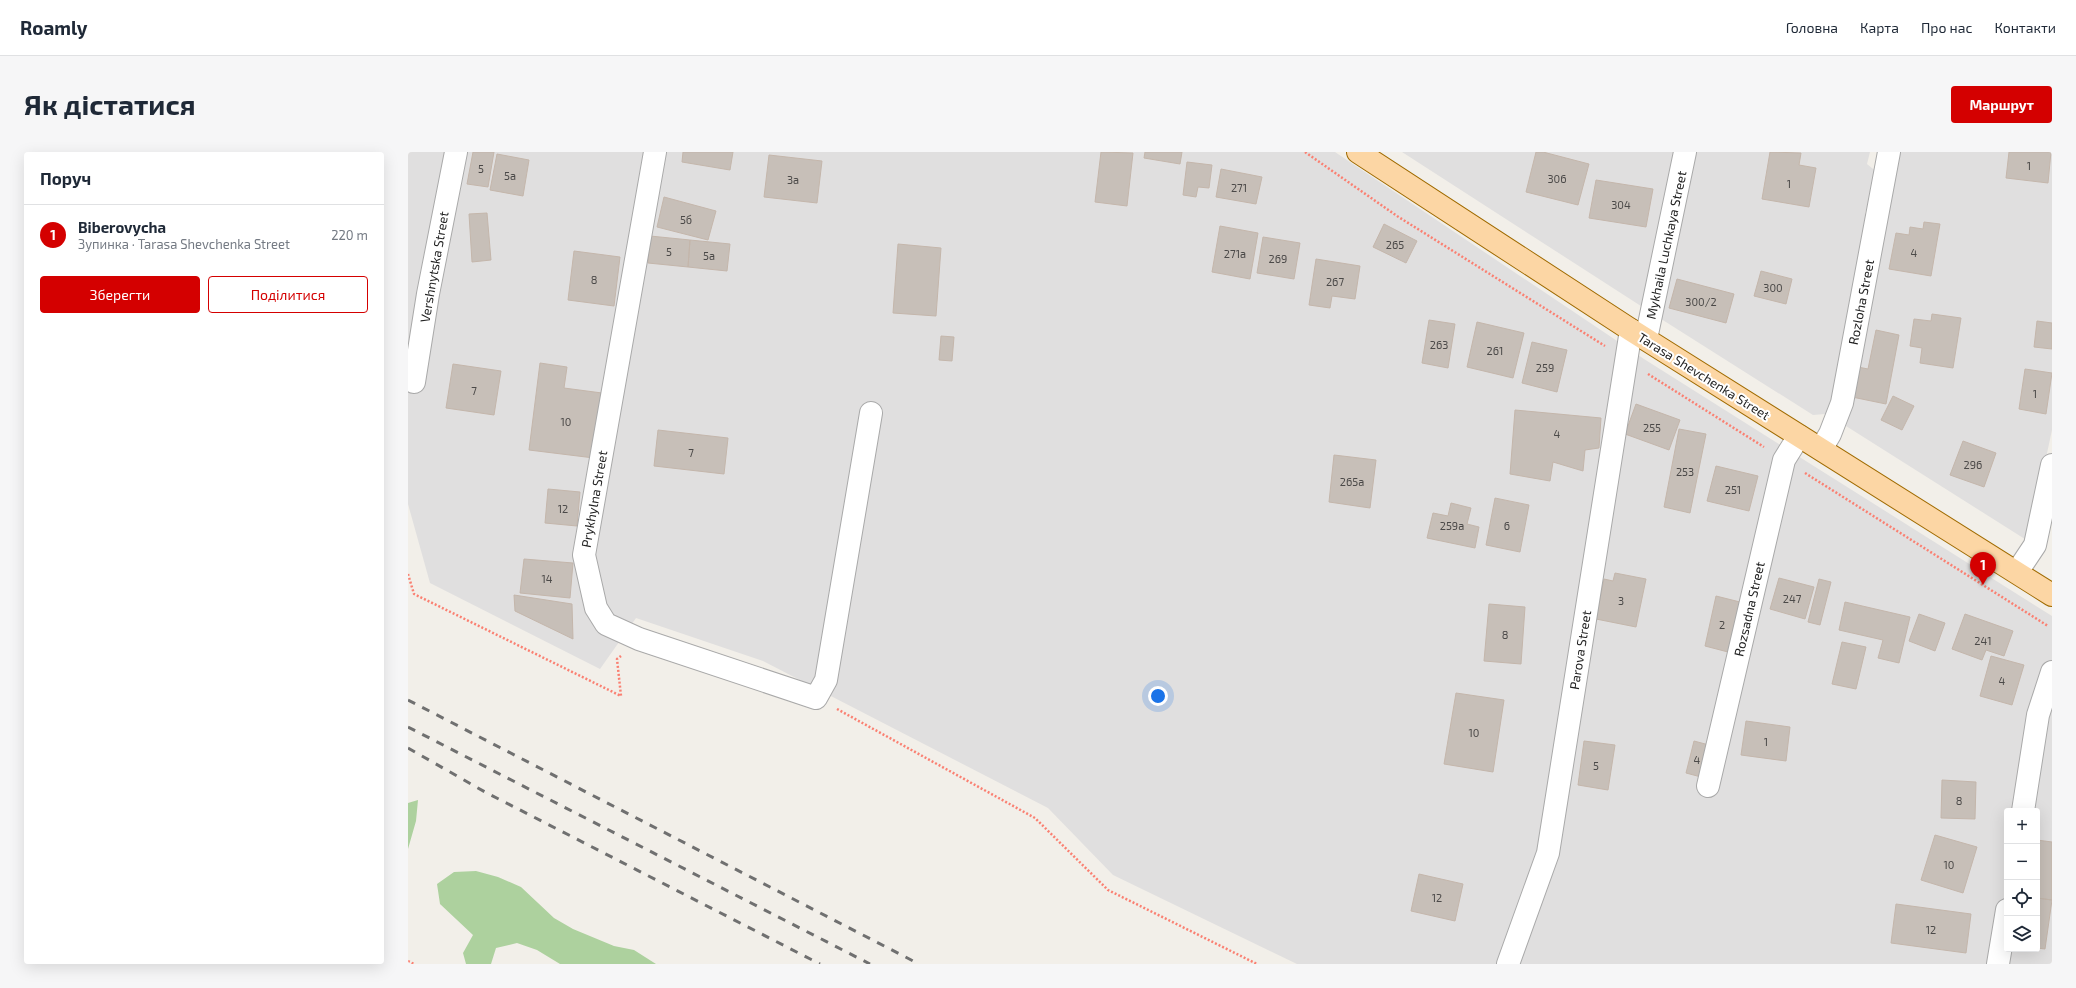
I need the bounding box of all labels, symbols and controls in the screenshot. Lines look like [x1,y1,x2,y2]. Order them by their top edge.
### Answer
text: Roamly [20,16,87,39]
text: Головна [1786,19,1838,36]
text: Карта [1860,19,1899,36]
text: Про нас [1921,19,1972,36]
text: Контакти [1994,19,2056,36]
button: Маршрут [1951,86,2052,123]
text: Як дістатися [24,87,196,121]
house number: 1 [2027,159,2031,172]
house number: 5 [478,162,484,175]
text: Поруч [40,168,91,188]
house number: 5а [504,169,516,182]
street label: Mykhaila Luchkaya Street [1642,169,1690,321]
house number: 306 [1547,172,1567,185]
house number: 3а [787,173,799,186]
house number: 1 [1787,177,1791,190]
house number: 271 [1231,181,1247,194]
house number: 304 [1611,198,1631,211]
street label: Vershnytska Street [416,210,452,324]
house number: 5б [680,213,692,226]
text: Biberovycha [78,218,166,236]
text: 1 [50,227,56,243]
text: 220 m [331,227,368,243]
text: Зупинка · Tarasa Shevchenka Street [78,236,290,252]
house number: 265 [1386,238,1404,251]
house number: 5 [666,245,672,258]
house number: 4 [1911,246,1918,259]
house number: 271а [1224,247,1246,260]
house number: 5а [703,249,715,262]
house number: 269 [1269,252,1287,265]
street label: Rozloha Street [1845,258,1877,346]
house number: 8 [591,273,597,286]
house number: 267 [1326,275,1344,288]
button: Зберегти [40,276,200,313]
button: Поділитися [208,276,368,313]
house number: 300 [1763,281,1783,294]
house number: 300/2 [1685,295,1717,308]
street label: Tarasa Shevchenka Street [1635,329,1773,423]
house number: 263 [1430,338,1448,351]
house number: 261 [1487,344,1503,357]
house number: 259 [1536,361,1554,374]
house number: 7 [471,384,477,397]
house number: 1 [2033,387,2037,400]
house number: 10 [560,415,572,428]
house number: 255 [1643,421,1661,434]
house number: 4 [1554,427,1561,440]
house number: 7 [688,446,694,459]
street label: Prykhylna Street [578,449,610,549]
house number: 296 [1964,458,1982,471]
house number: 253 [1676,465,1694,478]
house number: 265а [1340,475,1364,488]
house number: 251 [1725,483,1741,496]
house number: 12 [558,502,568,515]
house number: 259а [1440,519,1464,532]
house number: 6 [1504,519,1510,532]
pin: 1 [1970,552,1996,585]
street label: Rozsadna Street [1730,560,1768,658]
house number: 14 [541,572,553,585]
house number: 247 [1783,592,1802,605]
house number: 3 [1618,594,1624,607]
street label: Parova Street [1566,609,1594,691]
house number: 2 [1719,618,1725,631]
house number: 8 [1502,628,1508,641]
house number: 241 [1974,634,1992,647]
house number: 4 [1999,674,2006,687]
your location [1148,686,1168,706]
house number: 10 [1468,726,1480,739]
house number: 1 [1764,735,1768,748]
house number: 4 [1694,753,1701,766]
house number: 5 [1593,759,1599,772]
house number: 8 [1956,794,1962,807]
map controls [2004,808,2040,952]
button: + [2004,808,2040,844]
button: − [2004,844,2040,880]
house number: 10 [1943,858,1955,871]
button: locate [2004,880,2040,916]
house number: 12 [1432,891,1442,904]
button: layers [2004,916,2040,952]
house number: 12 [1926,923,1936,936]

